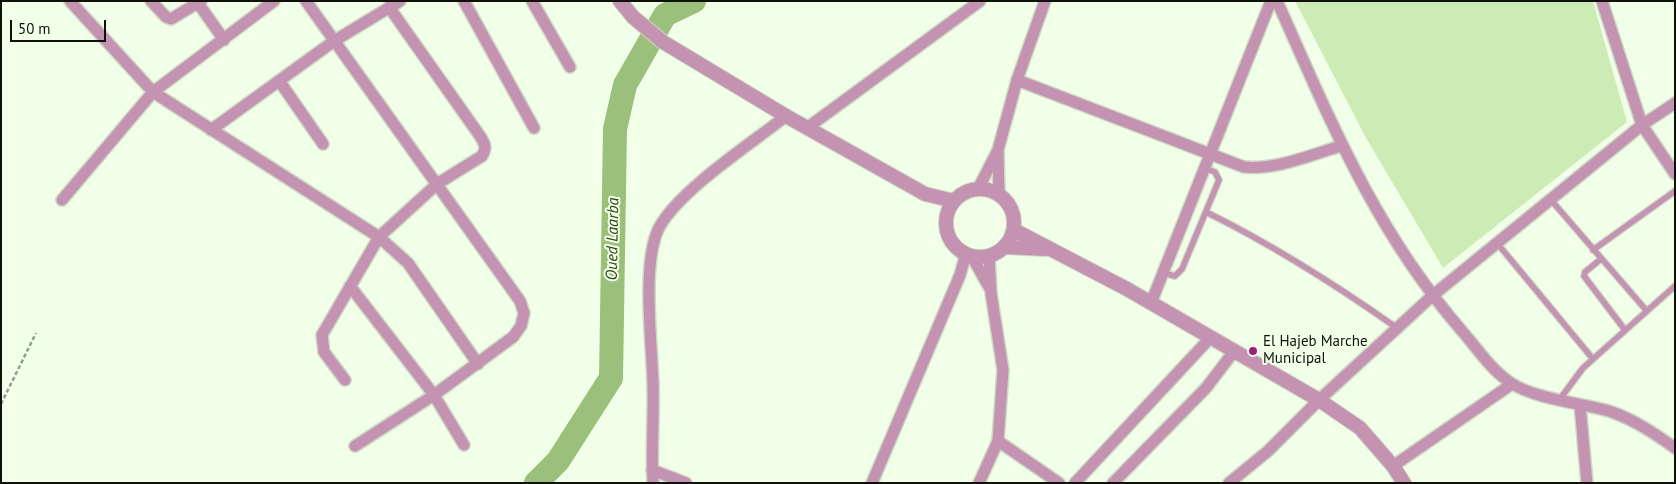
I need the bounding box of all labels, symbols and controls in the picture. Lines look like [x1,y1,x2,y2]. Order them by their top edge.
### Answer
scale bar [12,10,109,42]
text: 50 m [18,19,51,38]
water label: Oued Laarba [603,197,623,281]
place label: El Hajeb Marche Municipal [1263,333,1368,368]
marker: El Hajeb Marche Municipal [1247,345,1259,357]

